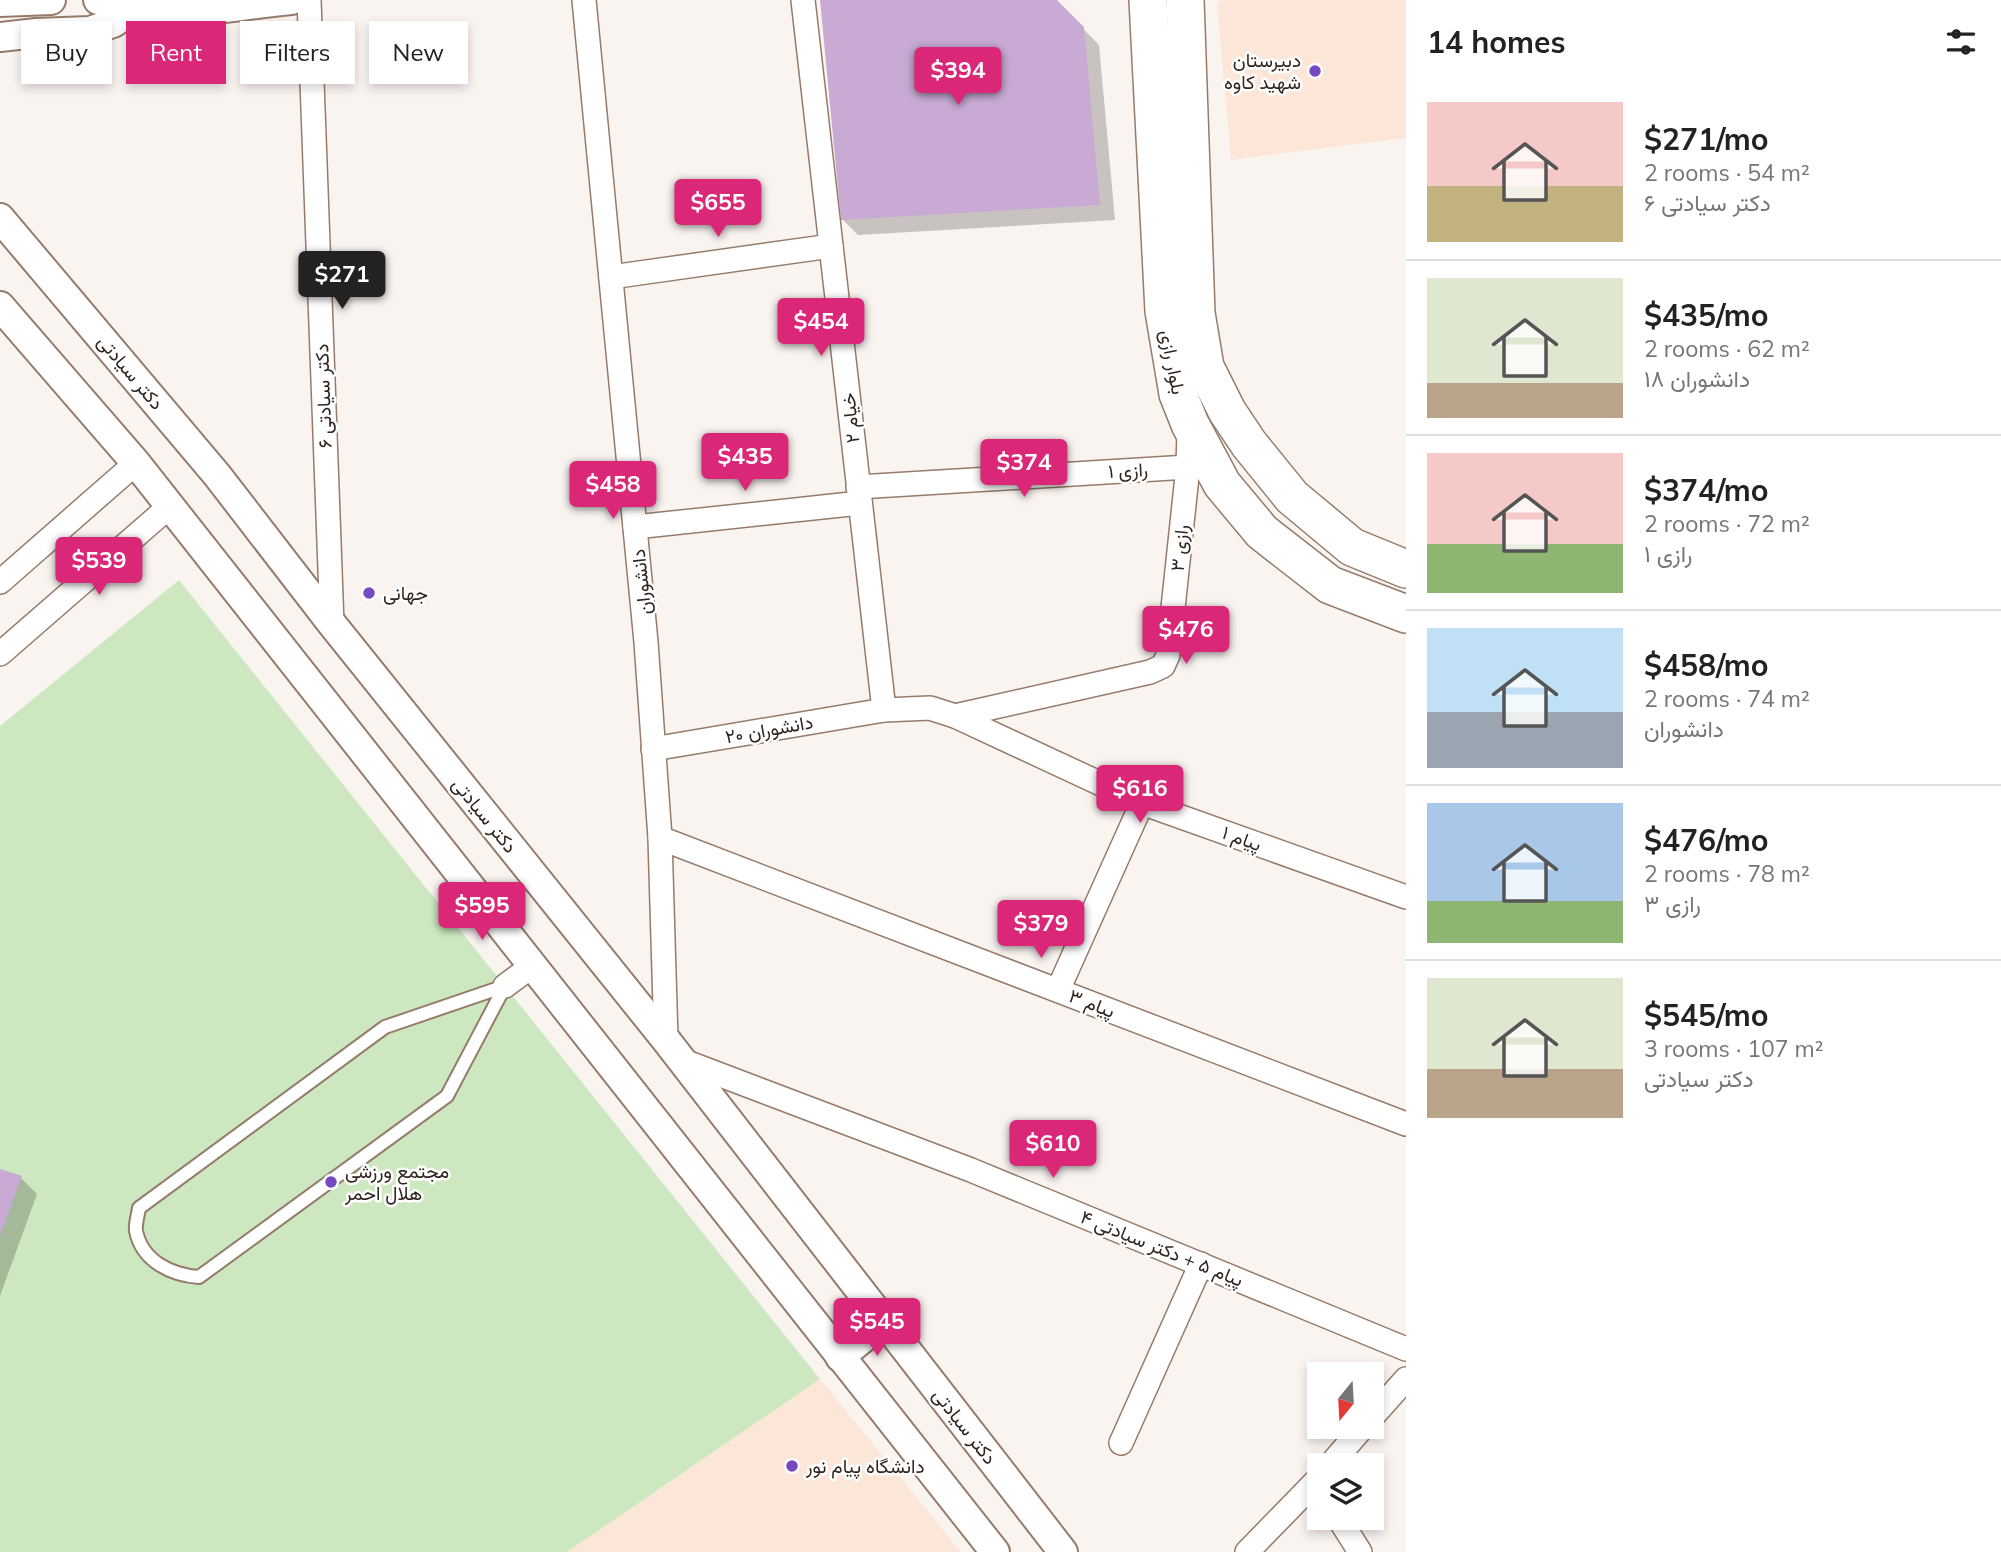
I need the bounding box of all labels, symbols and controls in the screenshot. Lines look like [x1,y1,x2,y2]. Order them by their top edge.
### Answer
chip: Buy [21,21,112,84]
chip: Rent [126,21,226,84]
chip: Filters [240,21,355,84]
chip: New [369,21,468,84]
text: 14 homes [1427,23,1566,61]
icon: filters [1942,23,1980,61]
pin: $394 [917,48,999,107]
place label: دبیرستان شهید کاوه [1224,48,1301,94]
text: $394 [930,55,986,84]
marker: دبیرستان شهید کاوه [1307,63,1323,79]
text: $271/mo [1644,120,1768,158]
icon: home [1483,130,1567,214]
text: 2 rooms · 54 m² [1644,158,1810,187]
pin: $655 [677,180,759,239]
text: $655 [690,187,746,216]
text: دکتر سیادتی ۶ [1644,188,1771,217]
pin: $271 [301,252,383,311]
text: $271 [314,259,370,288]
text: $435/mo [1644,296,1768,334]
pin: $454 [780,298,862,358]
text: $454 [793,306,849,335]
icon: home [1483,306,1567,390]
street label: بلوار رازی [1155,328,1191,396]
street label: دکتر سیادتی [93,330,169,414]
text: 2 rooms · 62 m² [1644,334,1810,363]
street label: دکتر سیادتی ۶ [309,343,337,449]
text: دانشوران ۱۸ [1644,364,1750,393]
street label: خیام ۲ [835,391,866,445]
pin: $435 [704,434,786,493]
pin: $374 [983,440,1065,499]
text: $435 [717,441,773,470]
text: $374 [996,447,1052,476]
street label: رازی ۱ [1107,457,1149,483]
pin: $458 [572,462,654,521]
text: $458 [585,469,641,498]
text: $374/mo [1644,471,1768,509]
icon: home [1483,481,1567,565]
text: 2 rooms · 72 m² [1644,509,1810,538]
street label: رازی ۳ [1165,523,1193,573]
pin: $539 [58,538,140,597]
text: رازی ۱ [1644,539,1692,568]
text: $539 [71,545,127,574]
street label: دانشوران [626,548,656,616]
place label: جهانی [383,581,428,605]
marker: جهانی [361,585,377,601]
pin: $476 [1145,606,1227,666]
text: $476 [1158,614,1214,643]
text: $458/mo [1644,646,1768,684]
icon: home [1483,656,1567,740]
text: 2 rooms · 74 m² [1644,684,1810,713]
street label: دانشوران ۲۰ [723,709,815,749]
text: دانشوران [1644,714,1724,743]
pin: $616 [1099,766,1181,825]
street label: دکتر سیادتی [447,772,523,858]
text: $616 [1112,773,1168,802]
street label: پیام ۱ [1218,820,1265,858]
text: $476/mo [1644,821,1768,859]
icon: home [1483,831,1567,915]
text: 2 rooms · 78 m² [1644,859,1810,888]
pin: $595 [441,883,523,942]
text: رازی ۳ [1644,889,1701,918]
text: $595 [454,890,510,919]
pin: $379 [1000,900,1082,960]
text: $379 [1013,908,1069,937]
street label: پیام ۳ [1065,983,1118,1025]
text: $545/mo [1644,996,1768,1034]
icon: home [1483,1006,1567,1090]
text: 3 rooms · 107 m² [1644,1034,1824,1063]
text: دکتر سیادتی [1644,1064,1754,1093]
pin: $610 [1012,1120,1094,1180]
text: $610 [1025,1128,1081,1157]
place label: مجتمع ورزشی هلال احمر [344,1159,449,1205]
marker: مجتمع ورزشی هلال احمر [323,1174,339,1190]
street label: پیام ۵ + دکتر سیادتی ۴ [1076,1204,1247,1293]
pin: $545 [836,1298,918,1358]
text: $545 [849,1306,905,1335]
north arrow [1307,1362,1384,1438]
map controls [1307,1362,1384,1530]
street label: دکتر سیادتی [928,1383,1002,1469]
button: layers [1307,1453,1384,1530]
place label: دانشگاه پیام نور [805,1454,925,1480]
marker: دانشگاه پیام نور [784,1458,800,1474]

